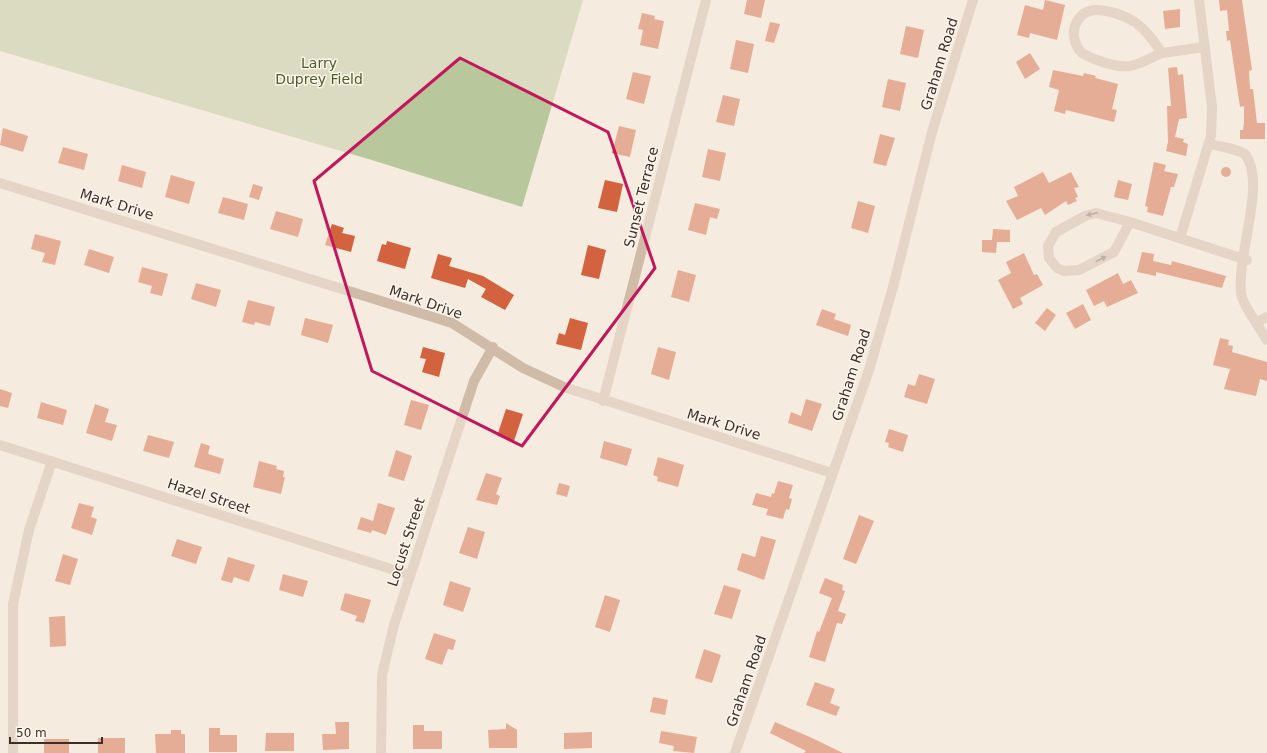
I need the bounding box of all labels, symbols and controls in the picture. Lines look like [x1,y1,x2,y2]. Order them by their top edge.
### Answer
street label: Graham Road [917,16,961,112]
park label: Larry Duprey Field [275,55,363,87]
street label: Sunset Terrace [621,145,661,249]
street label: Mark Drive [78,185,156,223]
one-way arrow [1086,212,1099,218]
one-way arrow [1095,256,1107,262]
street label: Mark Drive [387,282,465,322]
street label: Graham Road [829,327,873,423]
street label: Mark Drive [685,405,763,443]
street label: Hazel Street [166,475,253,517]
street label: Locust Street [384,495,428,588]
street label: Graham Road [723,633,769,729]
scale bar [10,719,102,745]
text: 50 m [16,726,47,740]

